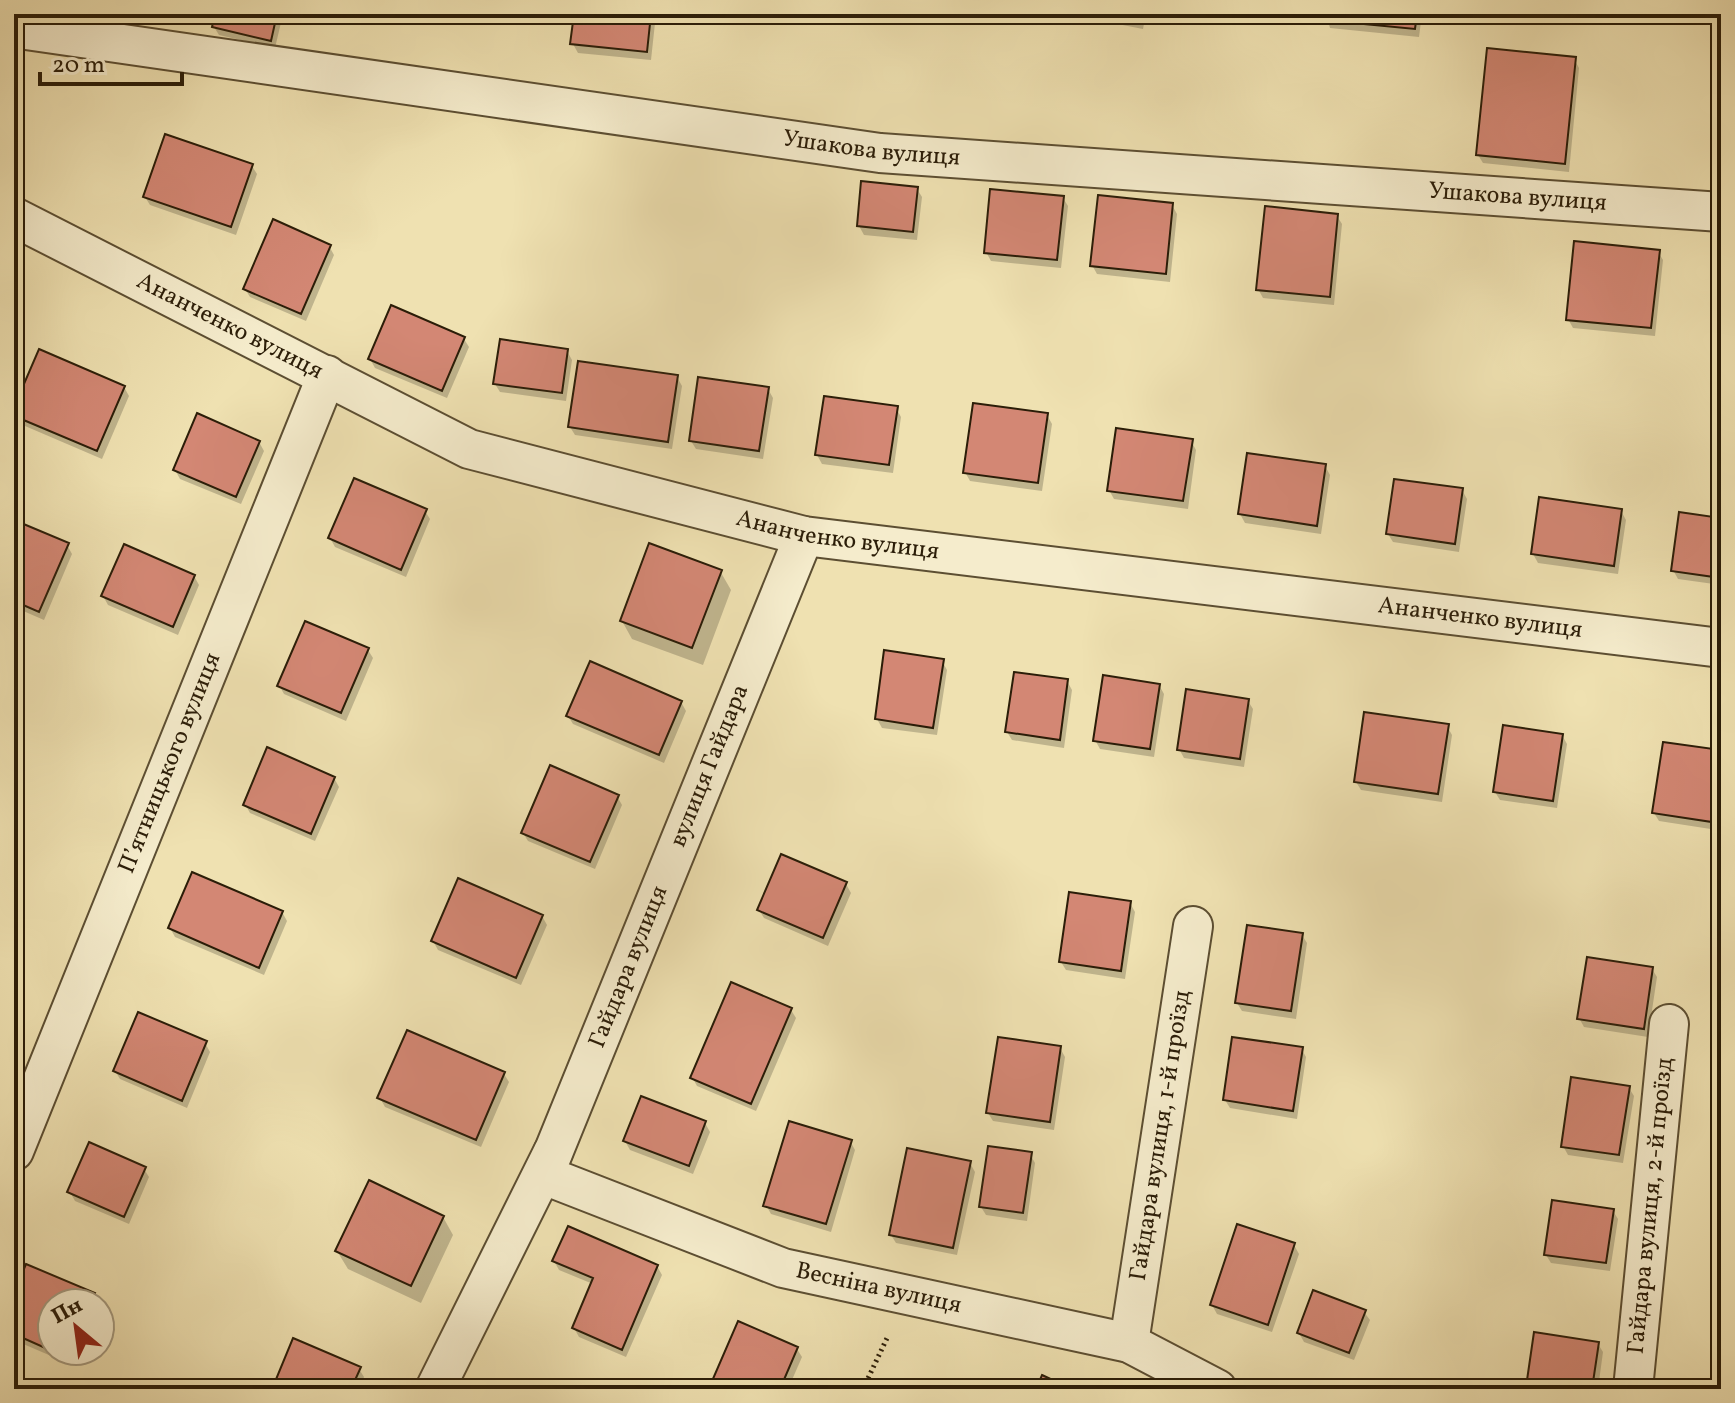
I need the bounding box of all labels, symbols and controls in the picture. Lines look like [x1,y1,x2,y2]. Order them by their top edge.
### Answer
scale bar [40,36,182,86]
text: 20 m [52,49,105,83]
street label: Ушакова вулиця [780,122,961,176]
street label: Ушакова вулиця [1427,175,1608,221]
street label: Ананченко вулиця [130,265,329,389]
street label: Ананченко вулиця [732,502,941,569]
street label: Ананченко вулиця [1376,589,1584,648]
street label: П’ятницького вулиця [111,648,230,879]
street label: вулиця Гайдара [662,680,758,852]
street label: Гайдара вулиця [581,881,677,1053]
street label: Гайдара вулиця, 1-й проїзд [1122,987,1200,1283]
street label: Гайдара вулиця, 2-й проїзд [1620,1056,1683,1356]
street label: Весніна вулиця [792,1254,965,1323]
north arrow [36,1287,116,1367]
text: Пн [46,1291,89,1333]

